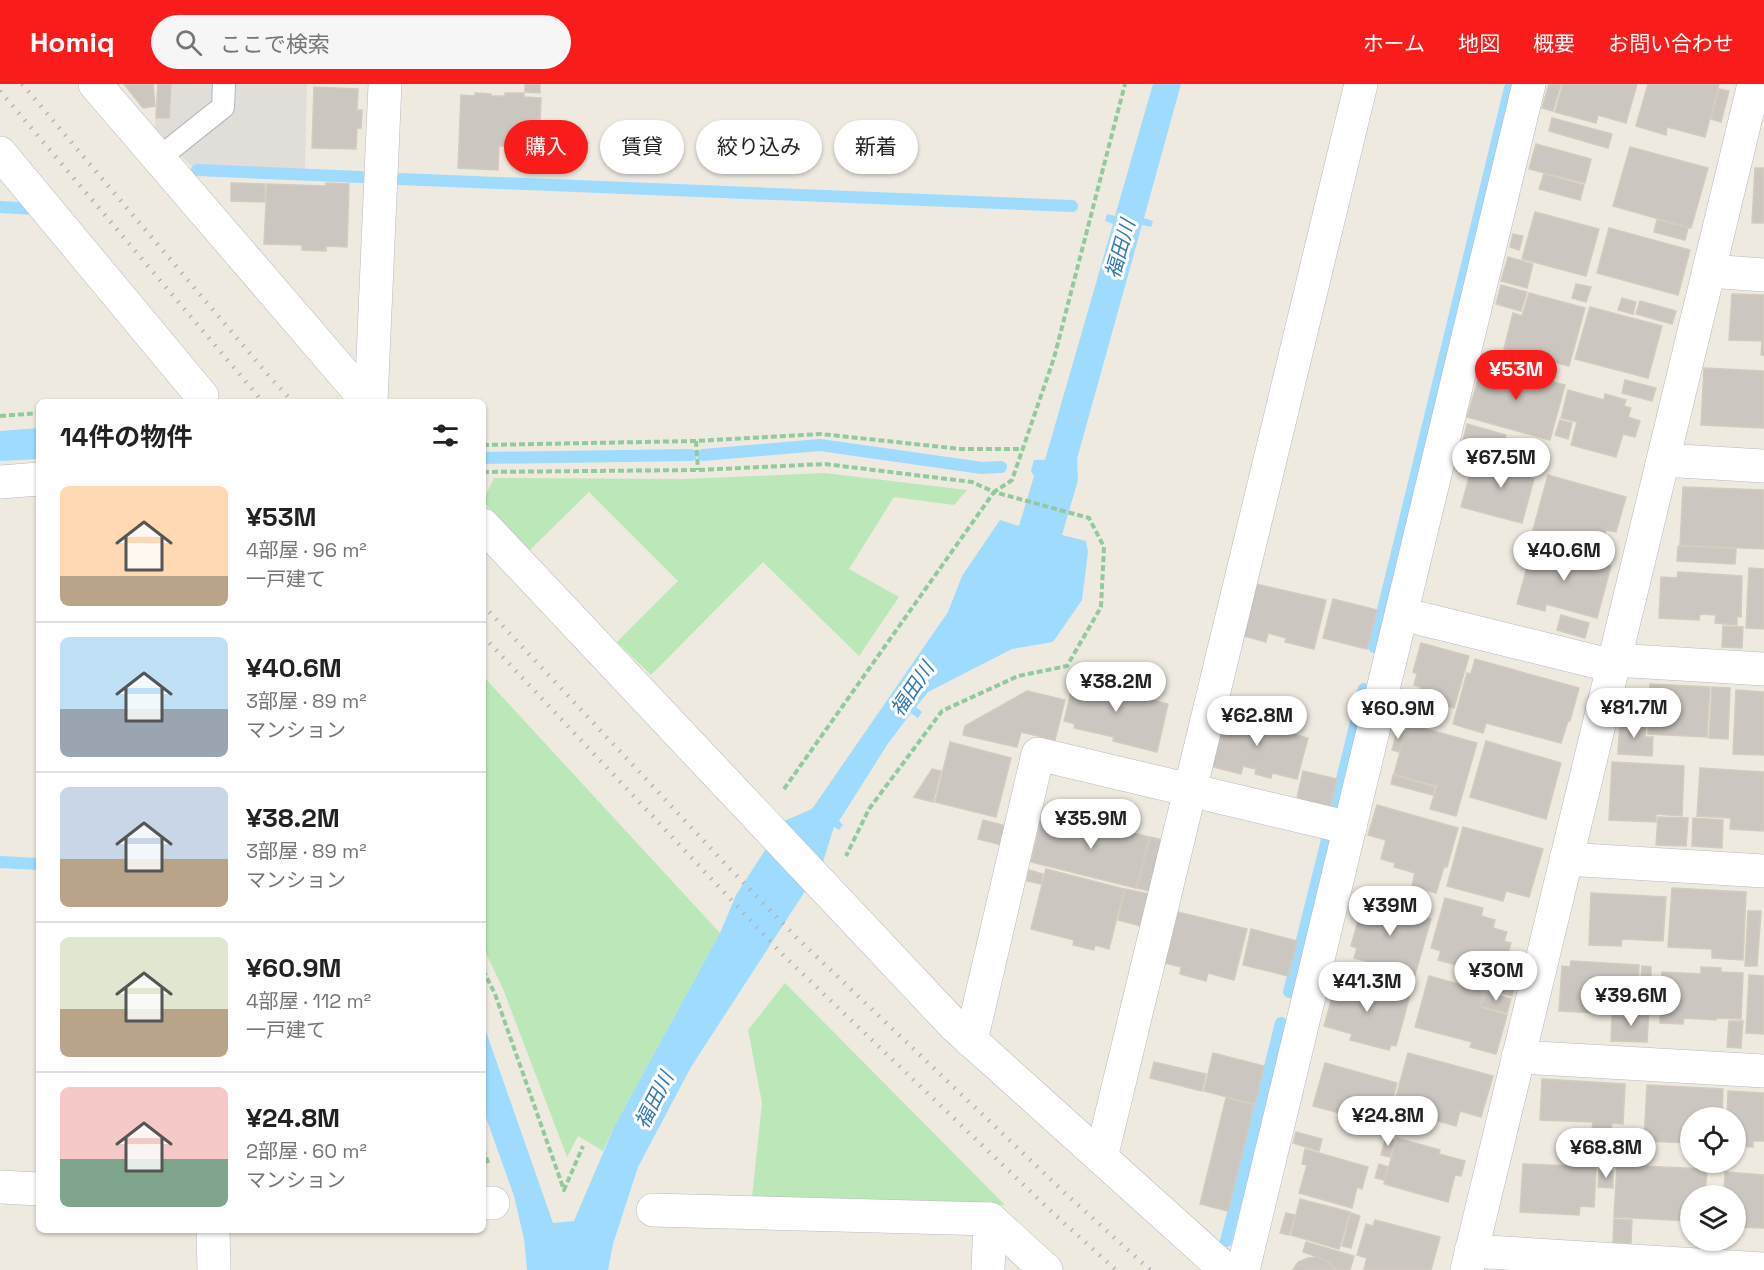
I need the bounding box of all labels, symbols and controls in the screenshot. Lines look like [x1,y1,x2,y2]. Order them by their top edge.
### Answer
search box [151,15,571,69]
text: Homiq [30,24,115,60]
icon: search [172,26,205,59]
text: ここで検索 [220,30,330,58]
text: ホーム [1363,30,1425,57]
text: 地図 [1458,30,1500,57]
text: 概要 [1533,30,1575,57]
text: お問い合わせ [1608,30,1734,57]
chip: 購入 [504,120,588,174]
chip: 賃貸 [600,120,684,174]
chip: 絞り込み [696,120,822,174]
chip: 新着 [834,120,918,174]
water label: 福田川 [1099,215,1141,281]
pin: ¥53M [1480,350,1552,401]
text: ¥53M [1489,356,1543,382]
icon: filters [429,419,462,452]
text: 14件の物件 [60,420,192,454]
pin: ¥67.5M [1452,438,1550,489]
text: ¥67.5M [1466,444,1536,470]
text: ¥53M [246,500,316,534]
icon: home [108,510,180,582]
pin: ¥40.6M [1515,531,1613,582]
text: 4部屋 · 96 m² [246,537,367,563]
text: ¥40.6M [1527,537,1601,563]
text: 一戸建て [246,566,326,592]
text: ¥40.6M [246,651,342,685]
water label: 福田川 [884,655,941,721]
icon: home [108,661,180,733]
pin: ¥38.2M [1067,662,1165,713]
text: ¥38.2M [1080,668,1152,694]
text: 3部屋 · 89 m² [246,688,366,714]
pin: ¥81.7M [1585,688,1683,739]
pin: ¥60.9M [1349,689,1447,740]
text: ¥81.7M [1600,694,1668,720]
text: ¥60.9M [1361,695,1435,721]
pin: ¥62.8M [1208,696,1306,747]
text: ¥62.8M [1221,702,1293,728]
text: マンション [246,717,346,743]
pin: ¥35.9M [1042,799,1140,850]
text: ¥38.2M [246,801,340,835]
text: ¥35.9M [1055,805,1127,831]
icon: home [108,811,180,883]
text: 3部屋 · 89 m² [246,838,366,864]
text: マンション [246,867,346,893]
pin: ¥39M [1354,886,1426,937]
text: ¥39M [1363,892,1417,918]
text: ¥60.9M [246,951,341,985]
pin: ¥30M [1460,951,1532,1002]
text: ¥30M [1468,957,1524,983]
icon: home [108,961,180,1033]
pin: ¥41.3M [1318,962,1416,1013]
text: ¥41.3M [1332,968,1402,994]
pin: ¥39.6M [1582,976,1680,1027]
text: ¥39.6M [1595,982,1667,1008]
text: 4部屋 · 112 m² [246,988,371,1014]
text: 一戸建て [246,1017,326,1043]
water label: 福田川 [629,1066,680,1133]
pin: ¥24.8M [1339,1096,1437,1147]
text: ¥24.8M [246,1101,340,1135]
text: ¥24.8M [1352,1102,1424,1128]
map controls [1680,1107,1746,1251]
button: locate [1680,1107,1746,1173]
icon: home [108,1111,180,1183]
pin: ¥68.8M [1557,1128,1655,1179]
text: ¥68.8M [1570,1134,1642,1160]
text: 2部屋 · 60 m² [246,1138,367,1164]
text: マンション [246,1167,346,1193]
button: layers [1680,1185,1746,1251]

